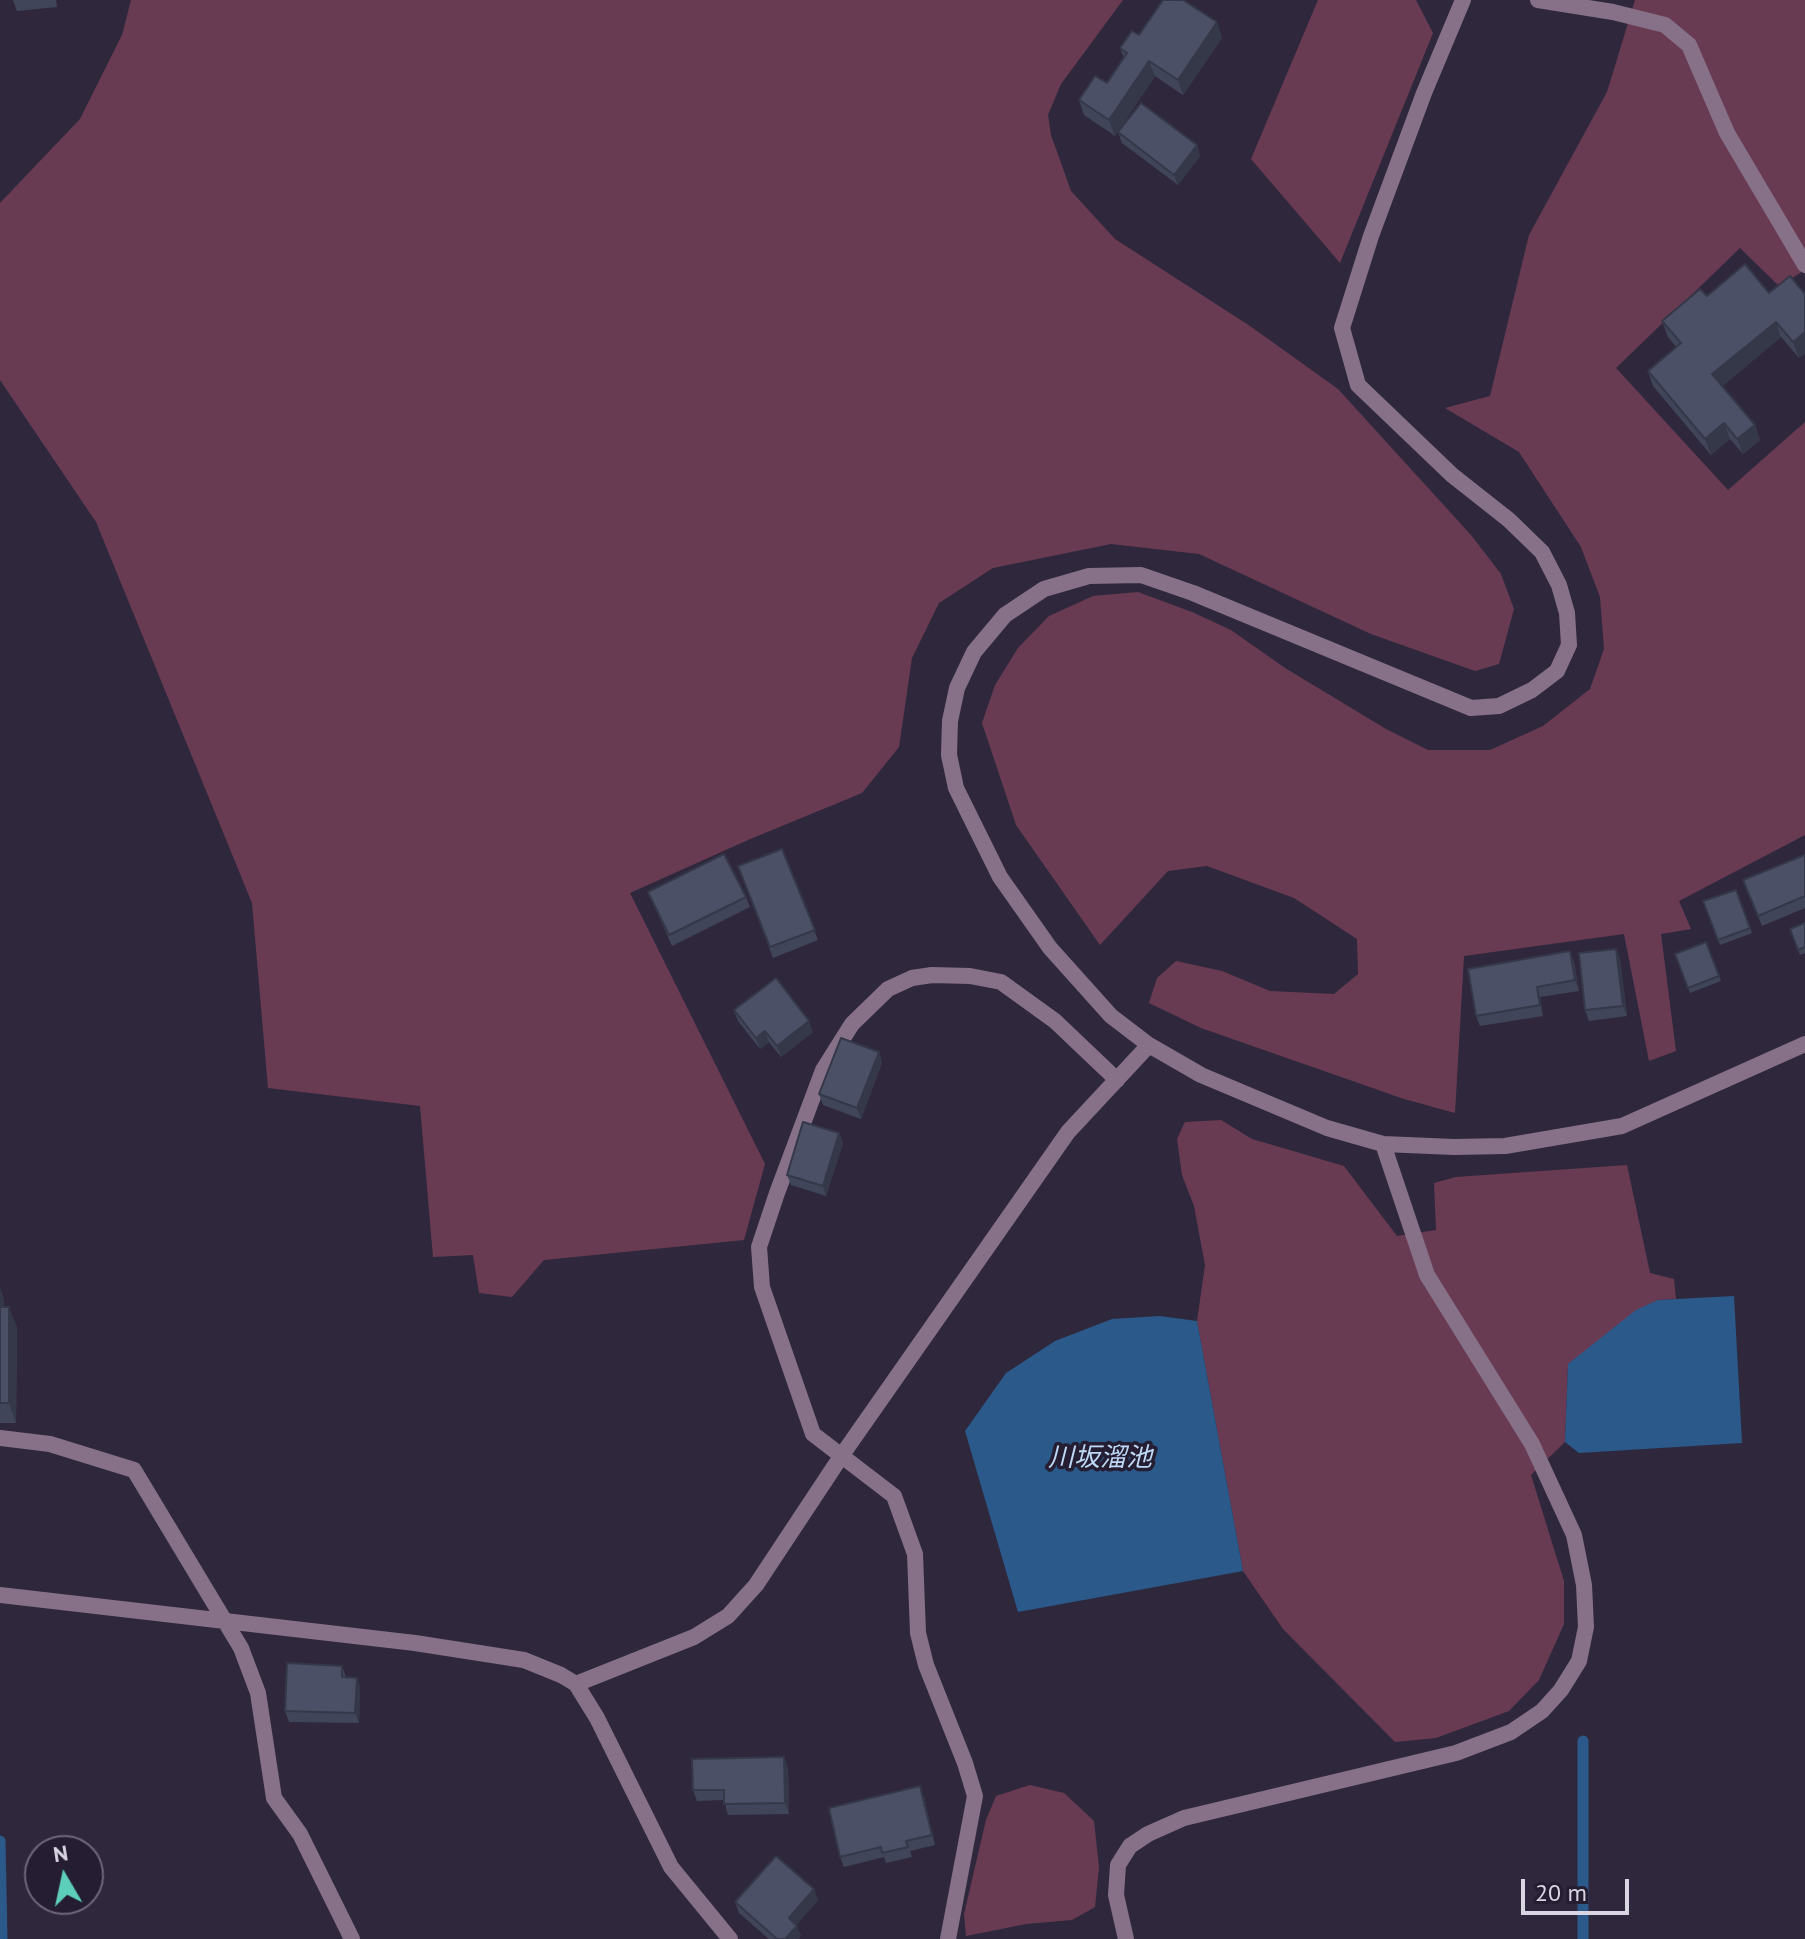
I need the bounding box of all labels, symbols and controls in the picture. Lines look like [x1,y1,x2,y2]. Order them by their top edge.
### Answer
water label: 川坂溜池 [1048,1443,1152,1475]
north arrow [24,1835,104,1915]
text: N [51,1838,70,1868]
scale bar [1525,1863,1633,1913]
text: 20 m [1535,1877,1587,1908]

